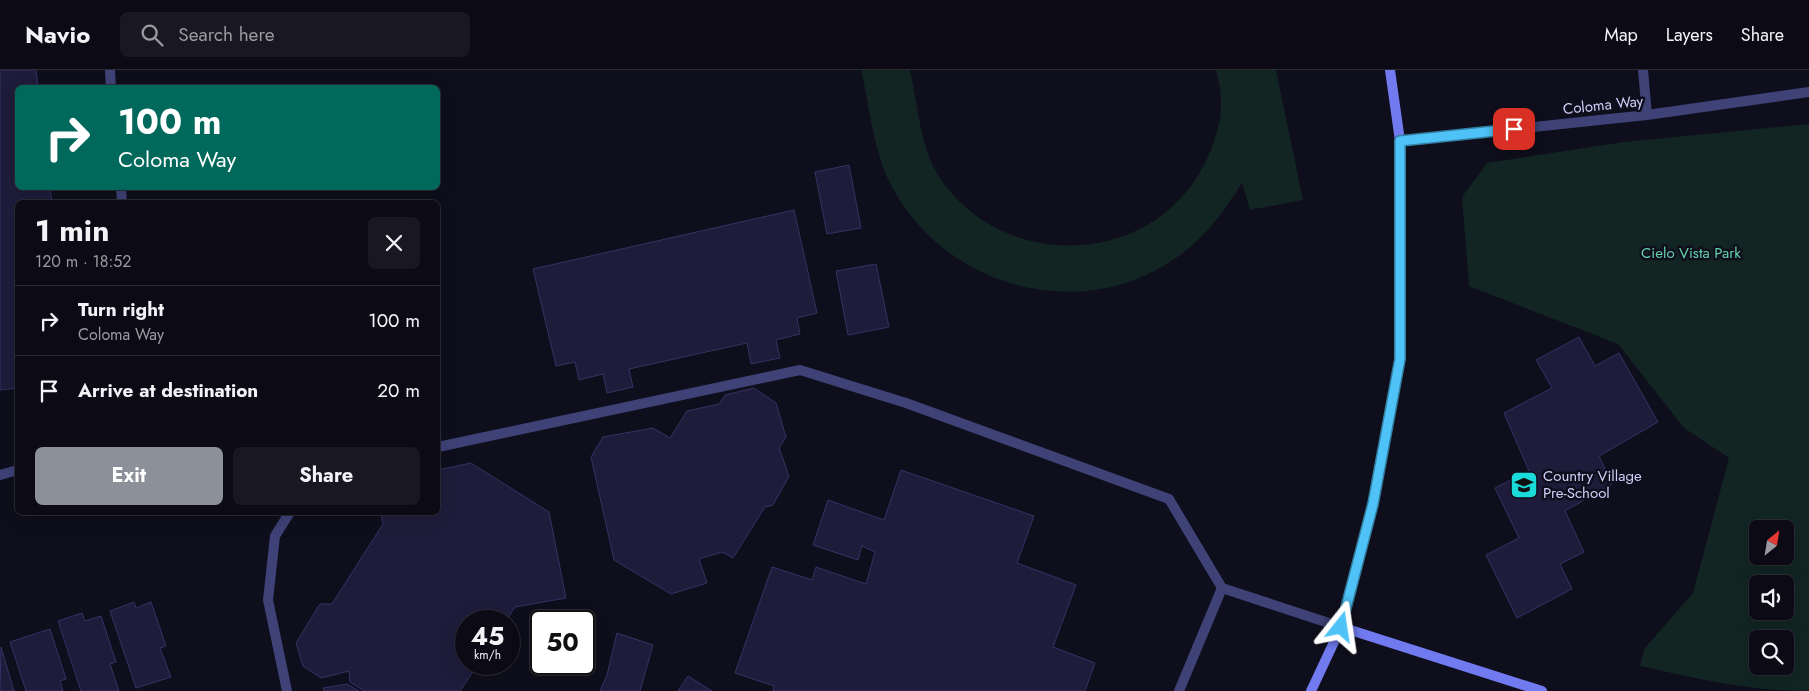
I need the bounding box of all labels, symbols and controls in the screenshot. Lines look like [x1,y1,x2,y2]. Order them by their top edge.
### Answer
search box [120,12,470,57]
text: Navio [25,17,90,52]
icon: search [138,21,166,49]
text: Search here [178,21,274,48]
text: Map [1604,22,1638,48]
text: Layers [1666,22,1713,48]
text: Share [1741,22,1784,48]
street label: Coloma Way [1562,90,1645,120]
text: 100 m [118,97,221,147]
icon: right [35,105,100,170]
pin [1493,108,1535,150]
icon: arrive [1500,115,1528,143]
text: Coloma Way [118,143,236,175]
text: 1 min [35,209,109,252]
button: close [368,217,420,269]
park label: Cielo Vista Park [1641,242,1741,264]
text: 120 m · 18:52 [35,250,131,273]
text: Turn right [78,296,164,323]
icon: right [35,307,63,335]
text: 100 m [368,307,420,334]
text: Coloma Way [78,323,164,346]
icon: arrive [35,377,63,405]
text: Arrive at destination [78,377,258,404]
text: 20 m [377,377,420,404]
button: Exit [35,447,223,505]
button: Share [233,447,420,505]
place label: Country Village Pre-School [1543,465,1642,504]
school or university icon: Country Village Pre-School [1509,470,1539,500]
north arrow [1749,520,1794,565]
map controls [1749,520,1794,675]
button: sound [1749,575,1794,620]
position arrow [1314,600,1366,652]
speed limit sign: 50 [530,610,595,675]
text: 45 [471,618,504,654]
button: search [1749,630,1794,675]
text: km/h [474,646,501,664]

